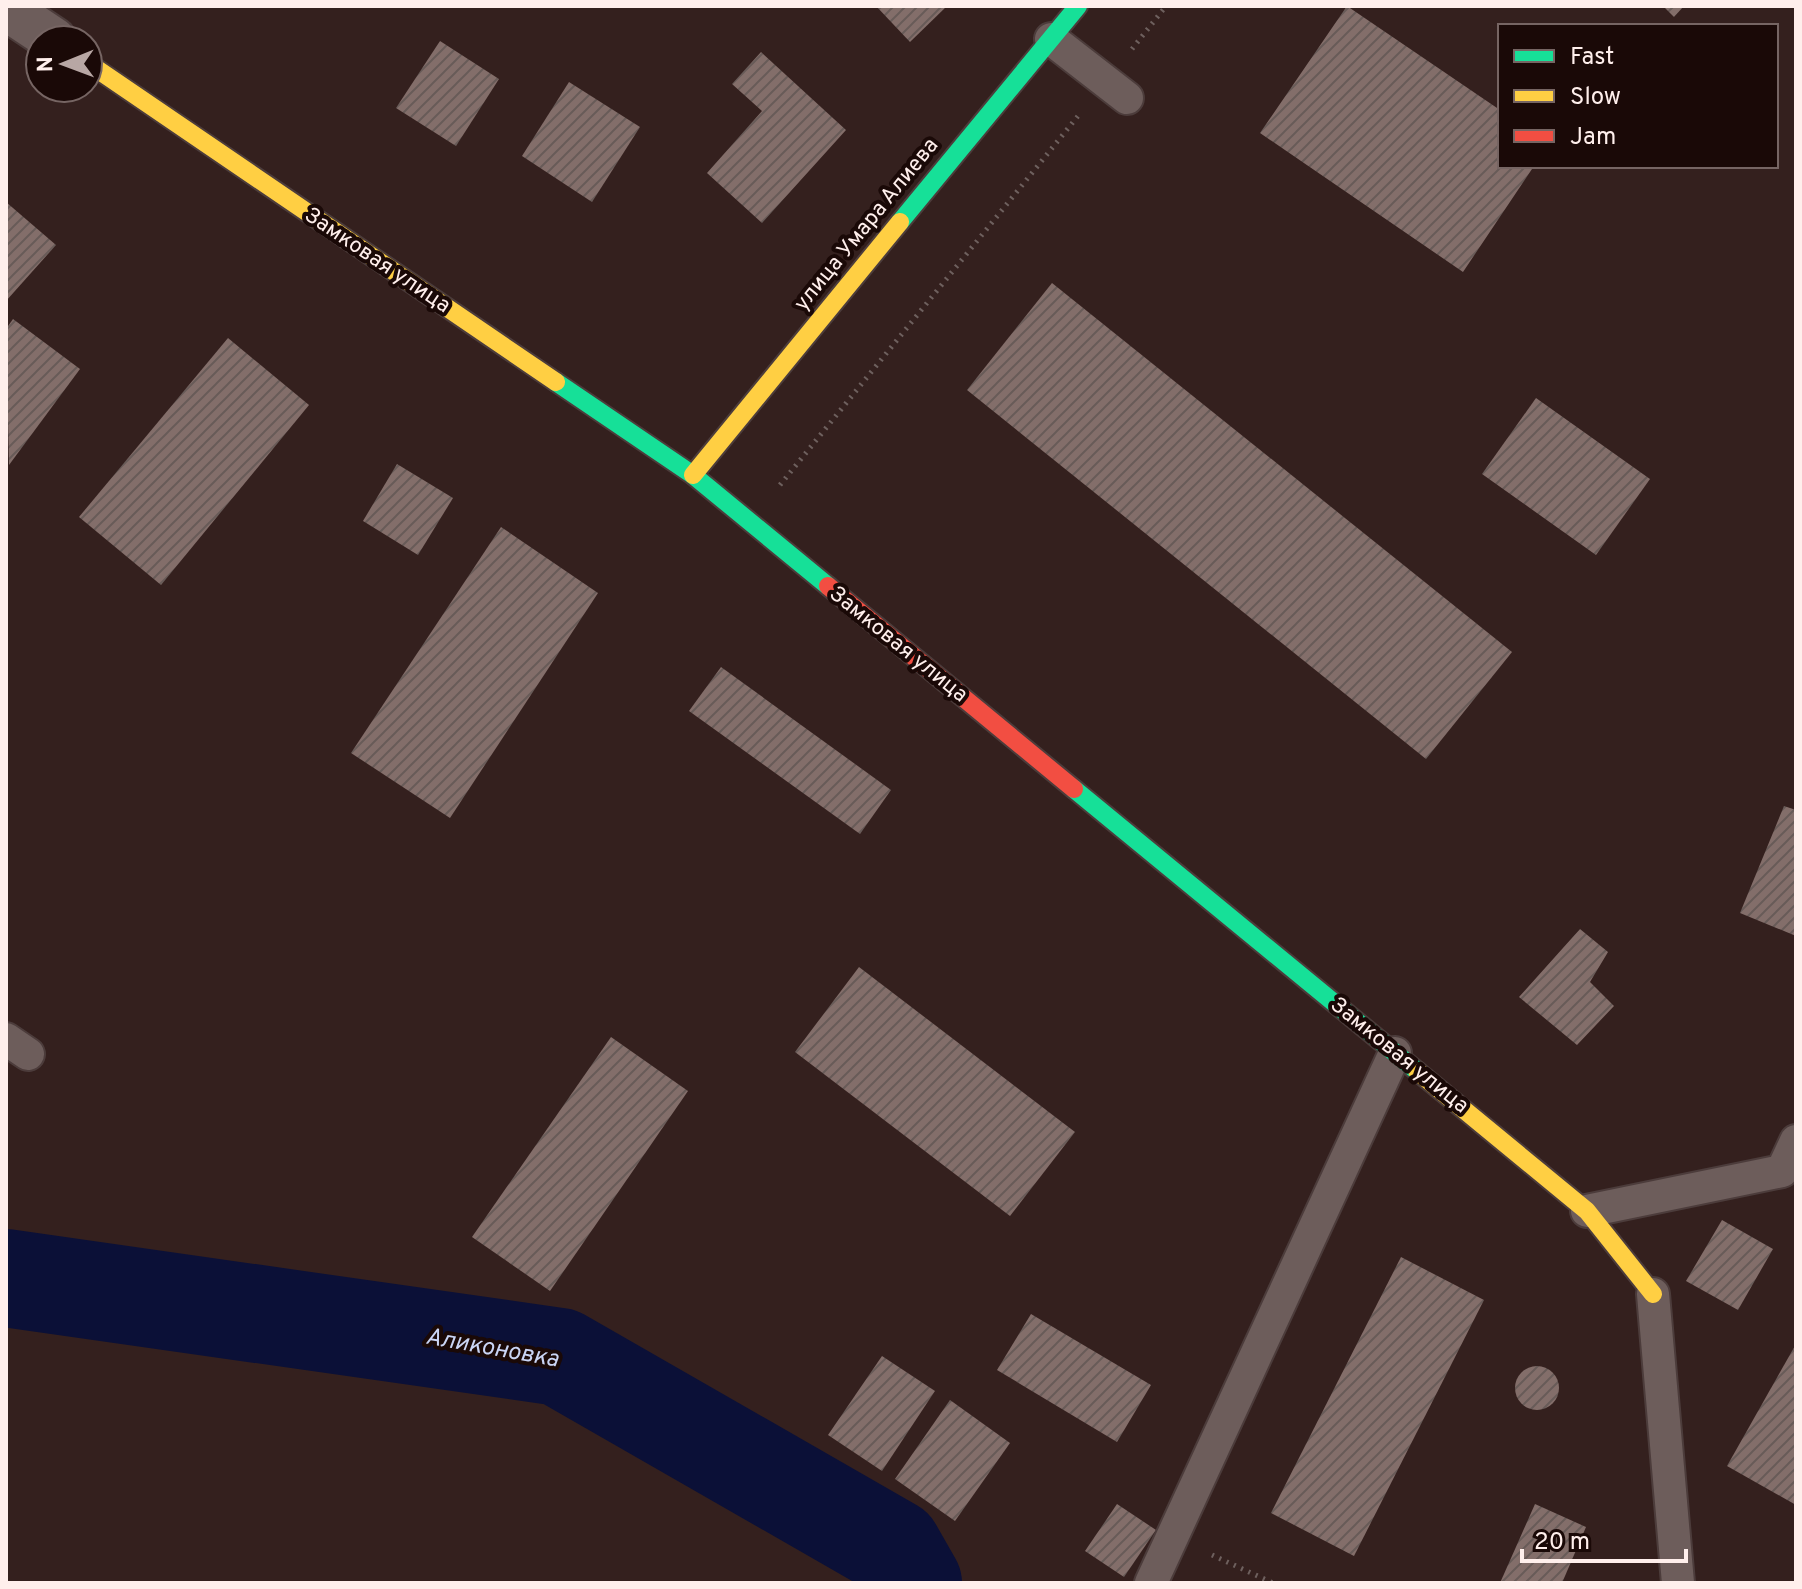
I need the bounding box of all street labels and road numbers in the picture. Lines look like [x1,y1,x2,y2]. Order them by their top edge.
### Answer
street label: улица Умара Алиева [789,133,945,317]
street label: Замковая улица [299,202,455,320]
street label: Замковая улица [823,581,973,709]
street label: Замковая улица [1324,992,1474,1120]

